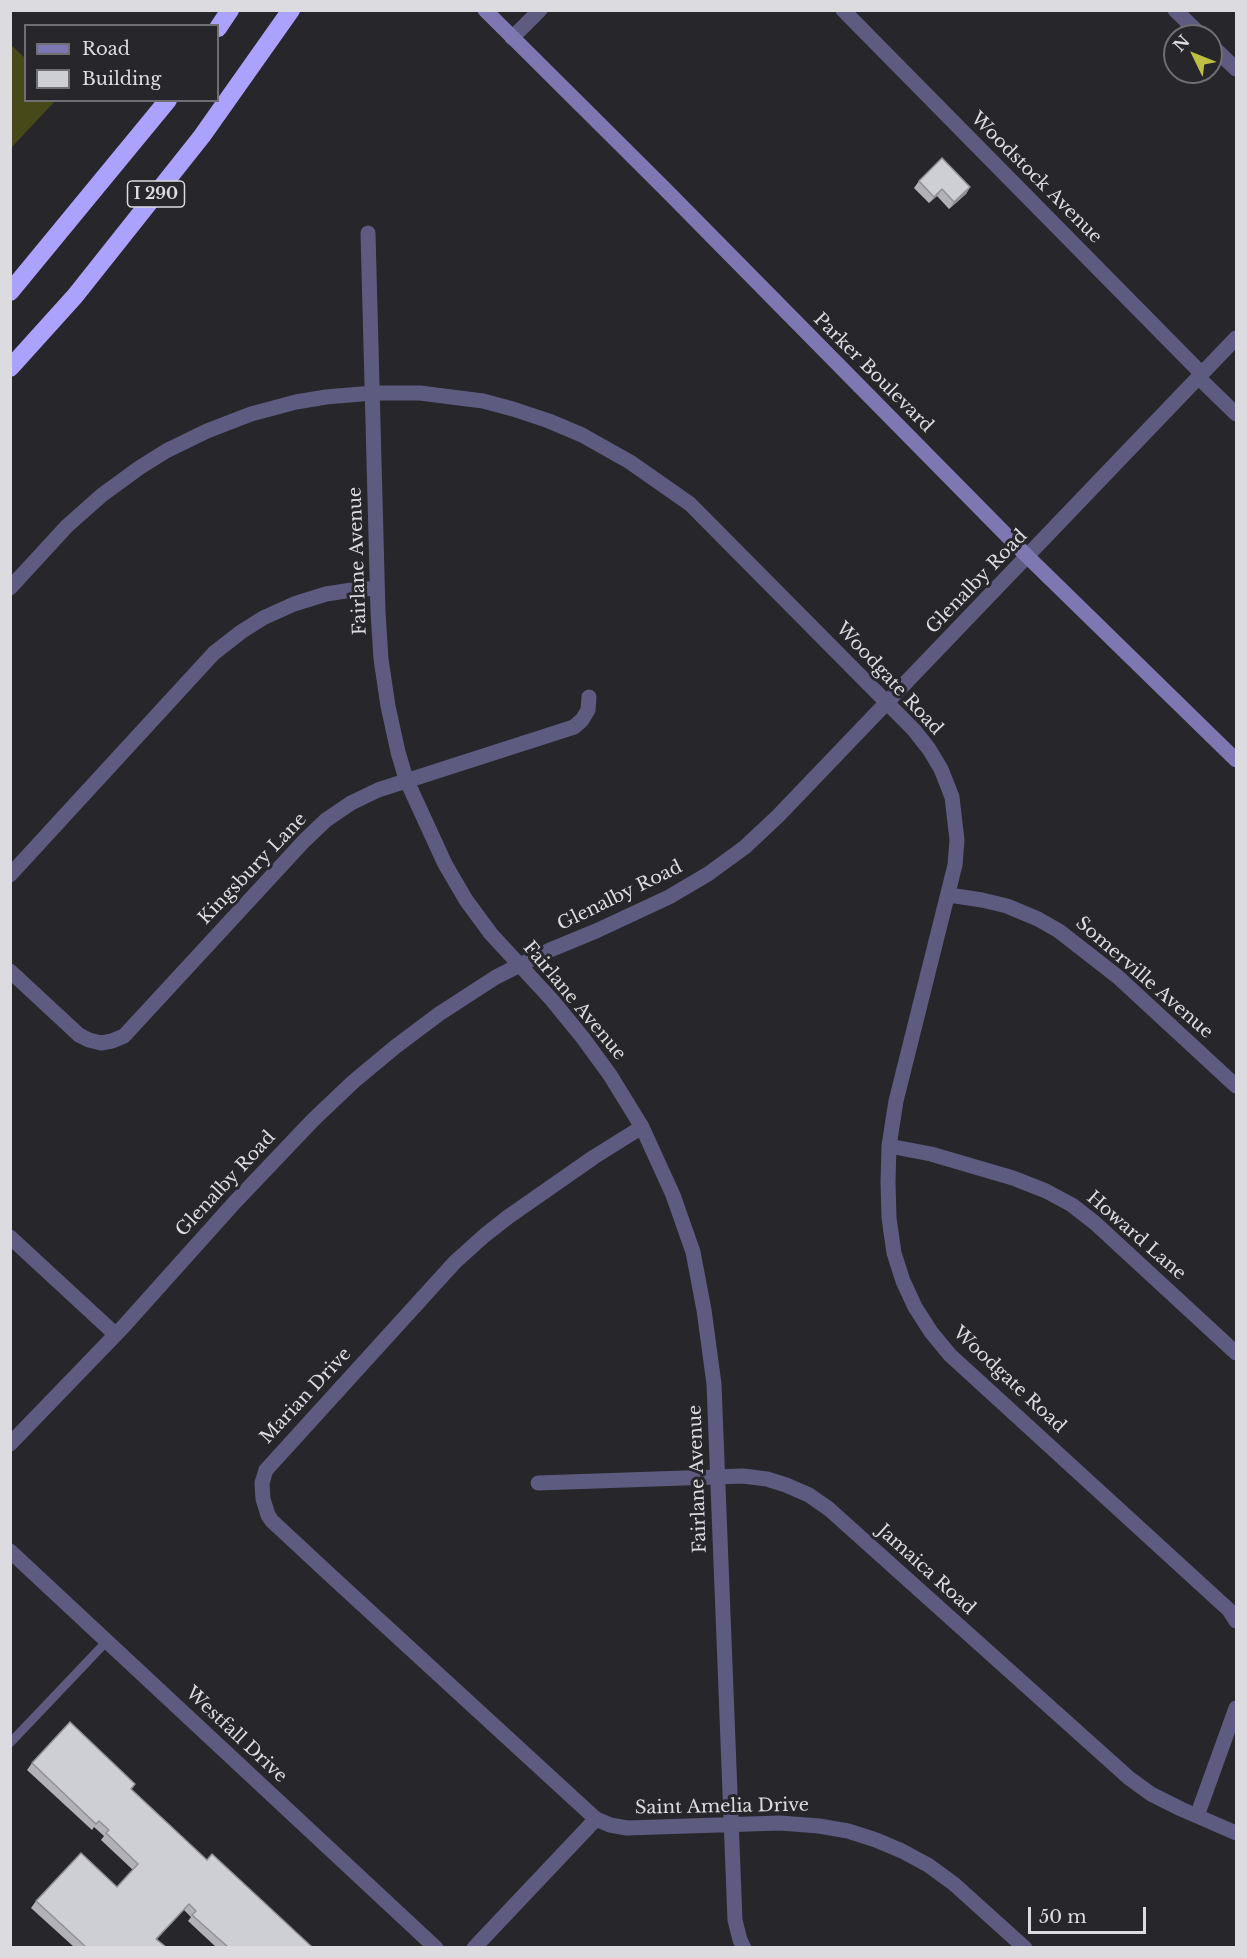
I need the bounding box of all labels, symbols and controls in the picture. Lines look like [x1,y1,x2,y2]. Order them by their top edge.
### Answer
legend [24,24,219,102]
north arrow [1163,24,1223,84]
text: N [1169,31,1194,55]
text: Road [82,38,130,60]
text: Building [82,68,161,90]
street label: Woodstock Avenue [966,108,1106,248]
road number: I 290 [128,181,184,207]
street label: Parker Boulevard [809,309,937,437]
street label: Fairlane Avenue [345,486,371,636]
street label: Glenalby Road [922,526,1032,638]
street label: Woodgate Road [831,618,947,740]
street label: Kingsbury Lane [194,809,312,929]
street label: Glenalby Road [554,856,686,936]
street label: Somerville Avenue [1071,913,1217,1043]
street label: Fairlane Avenue [518,937,630,1065]
street label: Glenalby Road [172,1127,280,1241]
street label: Howard Lane [1082,1187,1190,1285]
street label: Woodgate Road [948,1322,1070,1438]
street label: Marian Drive [256,1344,356,1448]
street label: Fairlane Avenue [685,1404,711,1554]
street label: Jamaica Road [872,1520,980,1620]
street label: Westfall Drive [181,1683,291,1787]
street label: Saint Amelia Drive [635,1795,809,1819]
scale bar [1031,1895,1150,1933]
text: 50 m [1039,1906,1087,1928]

